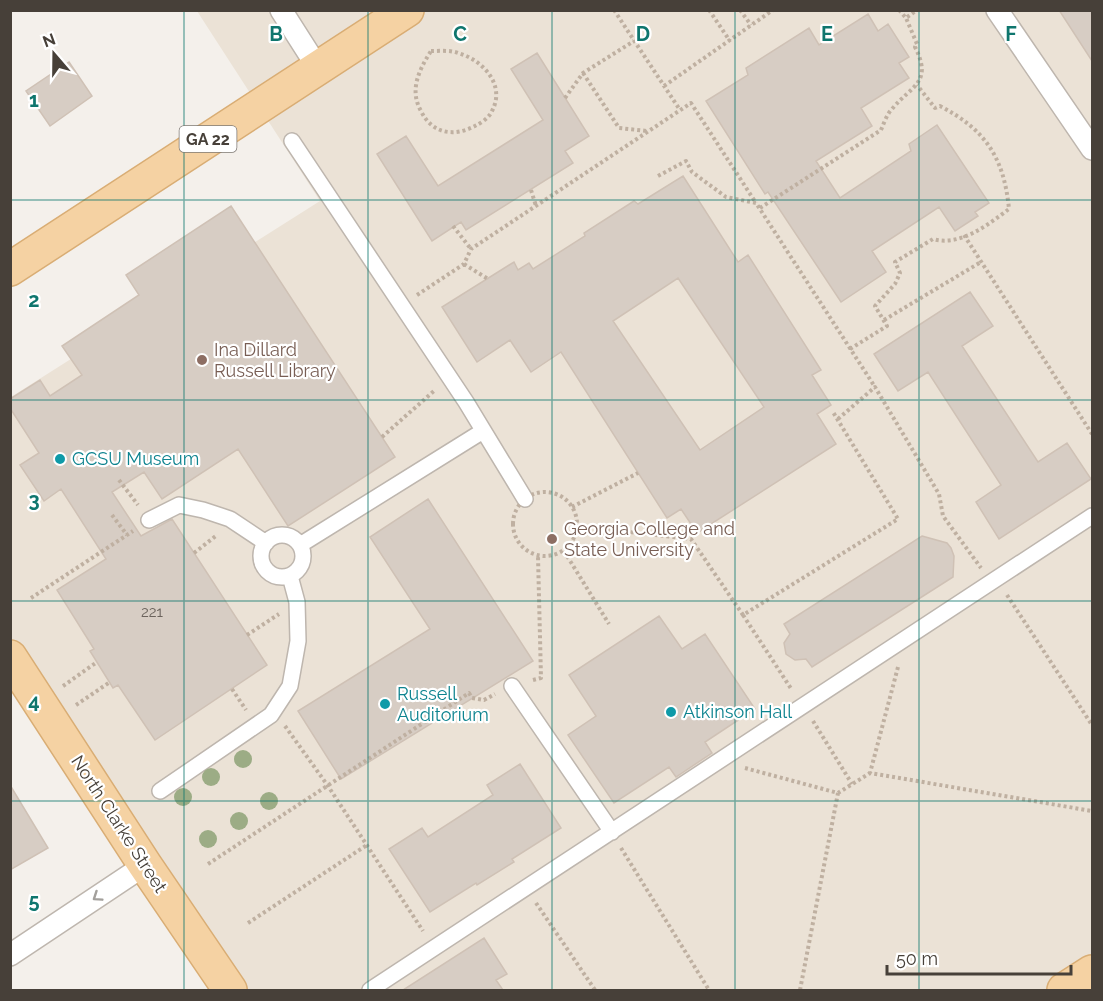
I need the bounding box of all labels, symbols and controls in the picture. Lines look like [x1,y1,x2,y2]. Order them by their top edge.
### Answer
text: B [269,22,283,46]
text: C [453,22,467,46]
text: D [636,22,650,46]
text: E [821,22,833,46]
text: F [1005,22,1017,46]
north arrow [24,24,84,84]
text: N [40,29,58,51]
text: 1 [29,88,39,112]
road number: GA 22 [180,126,236,152]
text: 2 [28,288,40,312]
place label: Ina Dillard Russell Library [214,339,336,381]
marker: Ina Dillard Russell Library [195,353,209,367]
place label: GCSU Museum [72,448,199,469]
marker: GCSU Museum [53,452,67,466]
text: 3 [28,488,40,512]
place label: Georgia College and State University [564,518,735,560]
marker: Georgia College and State University [545,532,559,546]
house number: 221 [141,603,164,621]
place label: Russell Auditorium [397,683,489,725]
text: 4 [28,689,40,713]
marker: Russell Auditorium [378,697,392,711]
place label: Atkinson Hall [683,701,792,722]
marker: Atkinson Hall [664,705,678,719]
street label: North Clarke Street [67,751,172,896]
text: 5 [28,889,40,913]
one-way arrow [92,890,103,901]
scale bar [887,938,1072,976]
text: 50 m [896,948,938,969]

